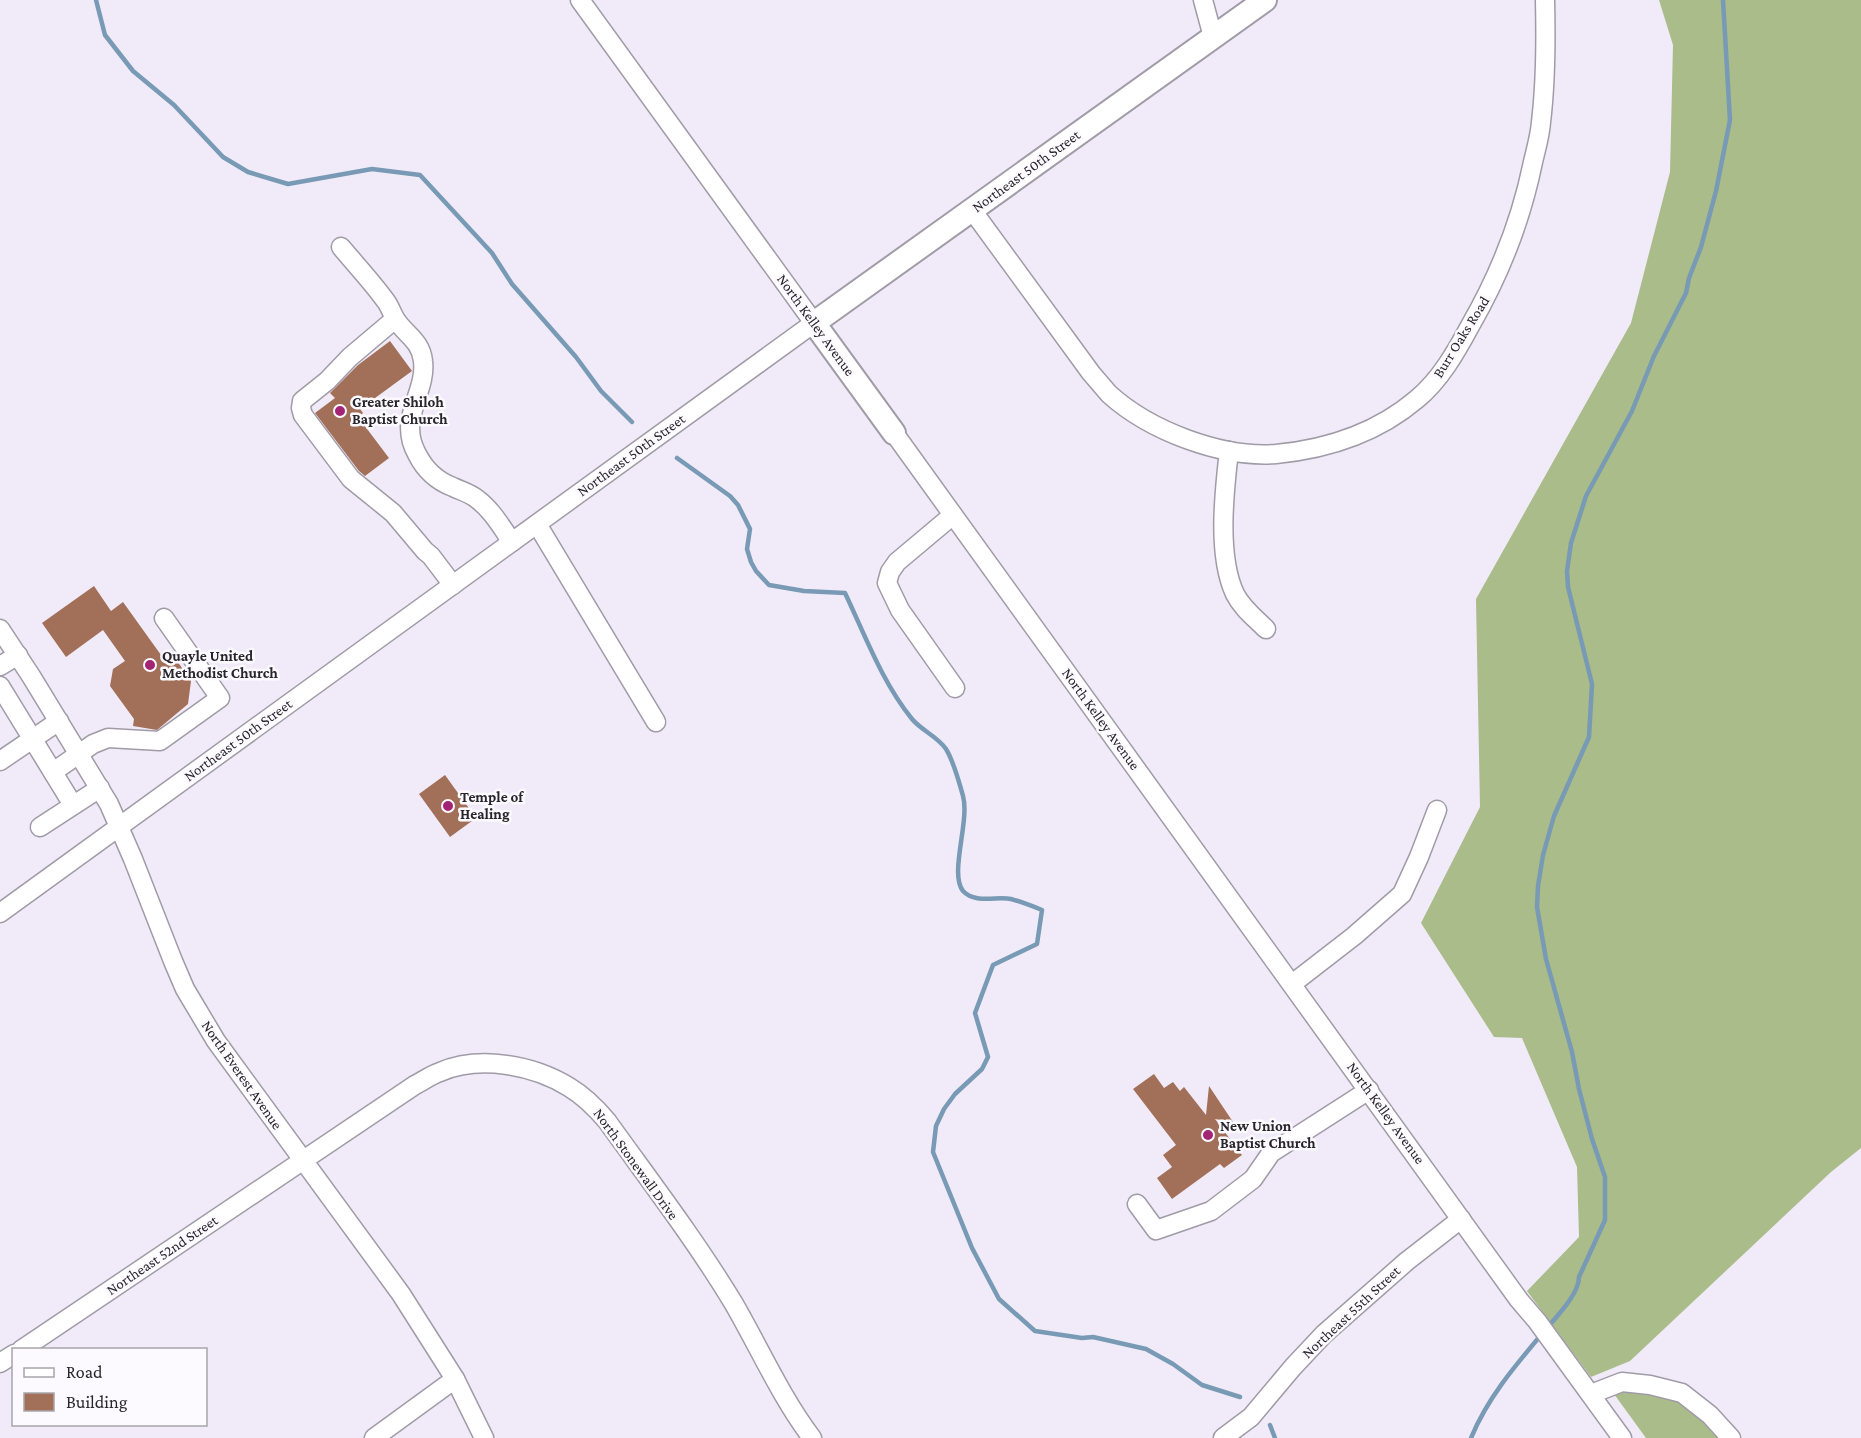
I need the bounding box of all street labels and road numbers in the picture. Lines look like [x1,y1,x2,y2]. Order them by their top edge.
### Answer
street label: Northeast 50th Street [969,126,1084,215]
street label: North Kelley Avenue [773,271,858,380]
street label: Burr Oaks Road [1430,293,1492,381]
street label: Northeast 50th Street [574,410,689,499]
street label: North Kelley Avenue [1058,665,1143,774]
street label: Northeast 50th Street [181,695,296,784]
street label: North Everest Avenue [198,1018,286,1133]
street label: North Kelley Avenue [1343,1059,1428,1168]
street label: North Stonewall Drive [590,1105,682,1223]
street label: Northeast 52nd Street [103,1211,221,1298]
street label: Northeast 55th Street [1299,1262,1404,1361]

